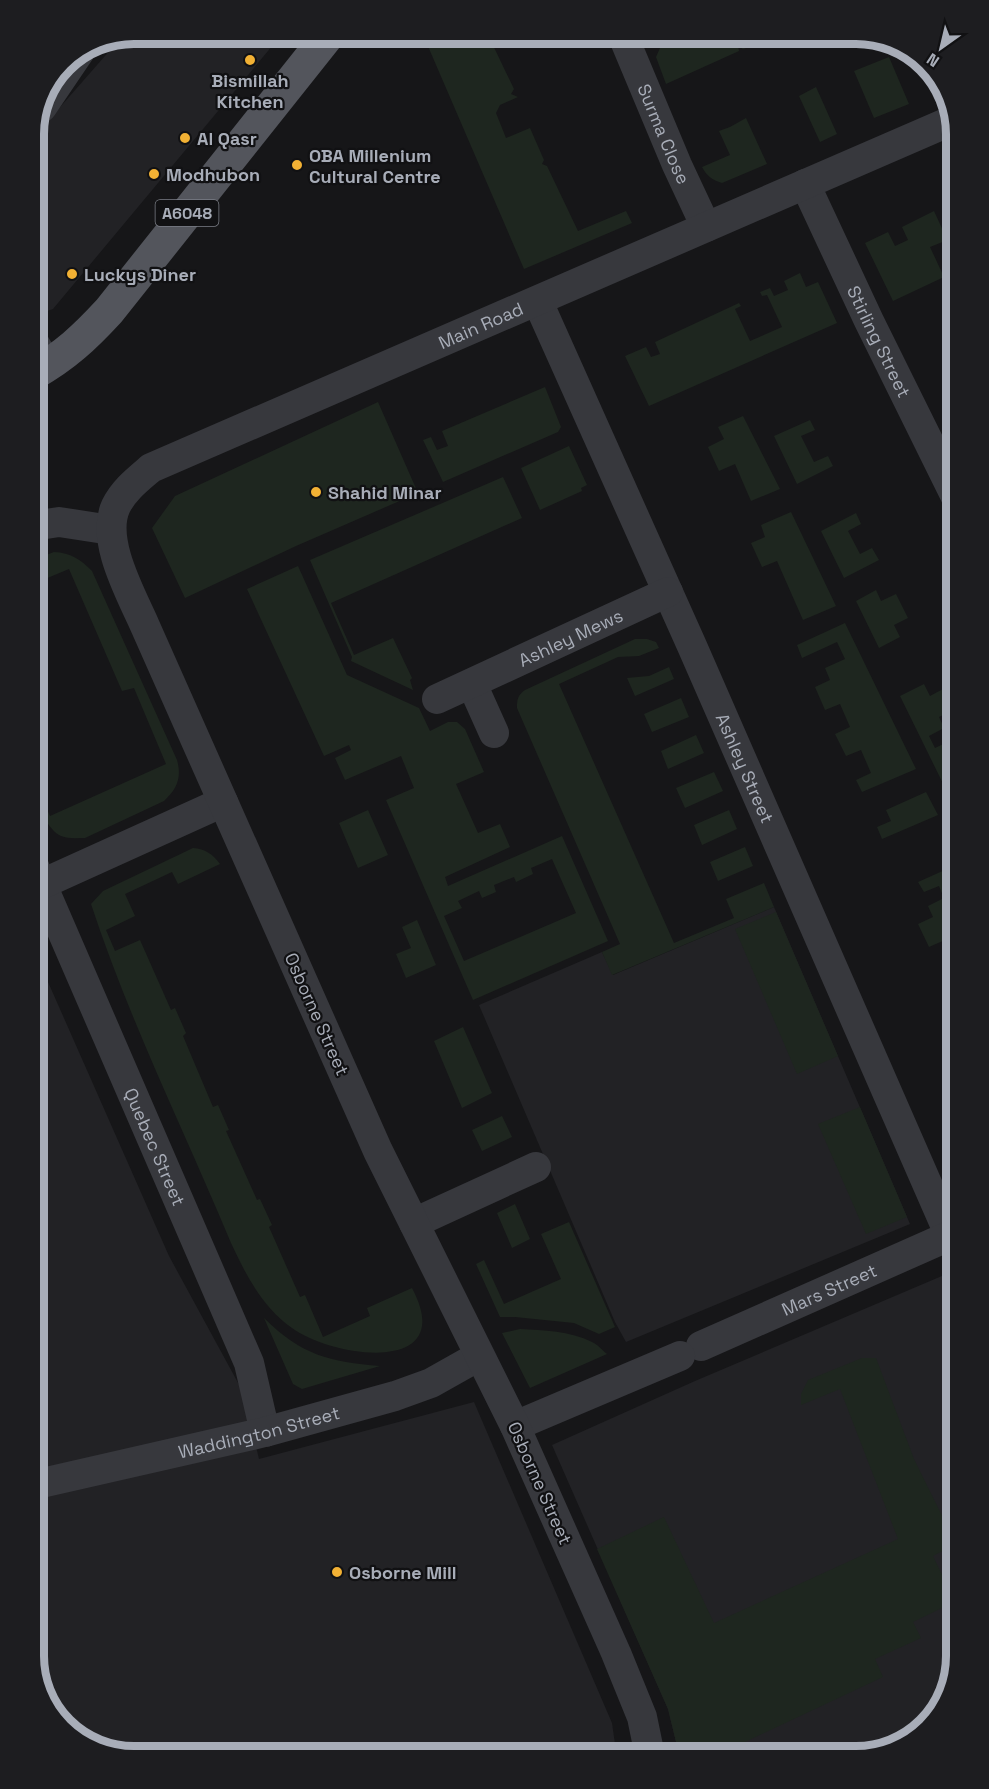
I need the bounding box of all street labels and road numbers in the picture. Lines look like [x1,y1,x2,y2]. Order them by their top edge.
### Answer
street label: Surma Close [633,80,696,188]
road number: A6048 [156,200,219,226]
street label: Stirling Street [842,282,916,401]
street label: Main Road [435,297,526,354]
street label: Ashley Mews [514,603,626,671]
street label: Ashley Street [711,709,779,826]
street label: Osborne Street [280,949,354,1079]
street label: Quebec Street [120,1084,191,1209]
street label: Mars Street [778,1258,880,1320]
street label: Waddington Street [176,1400,342,1463]
street label: Osborne Street [503,1418,577,1548]

